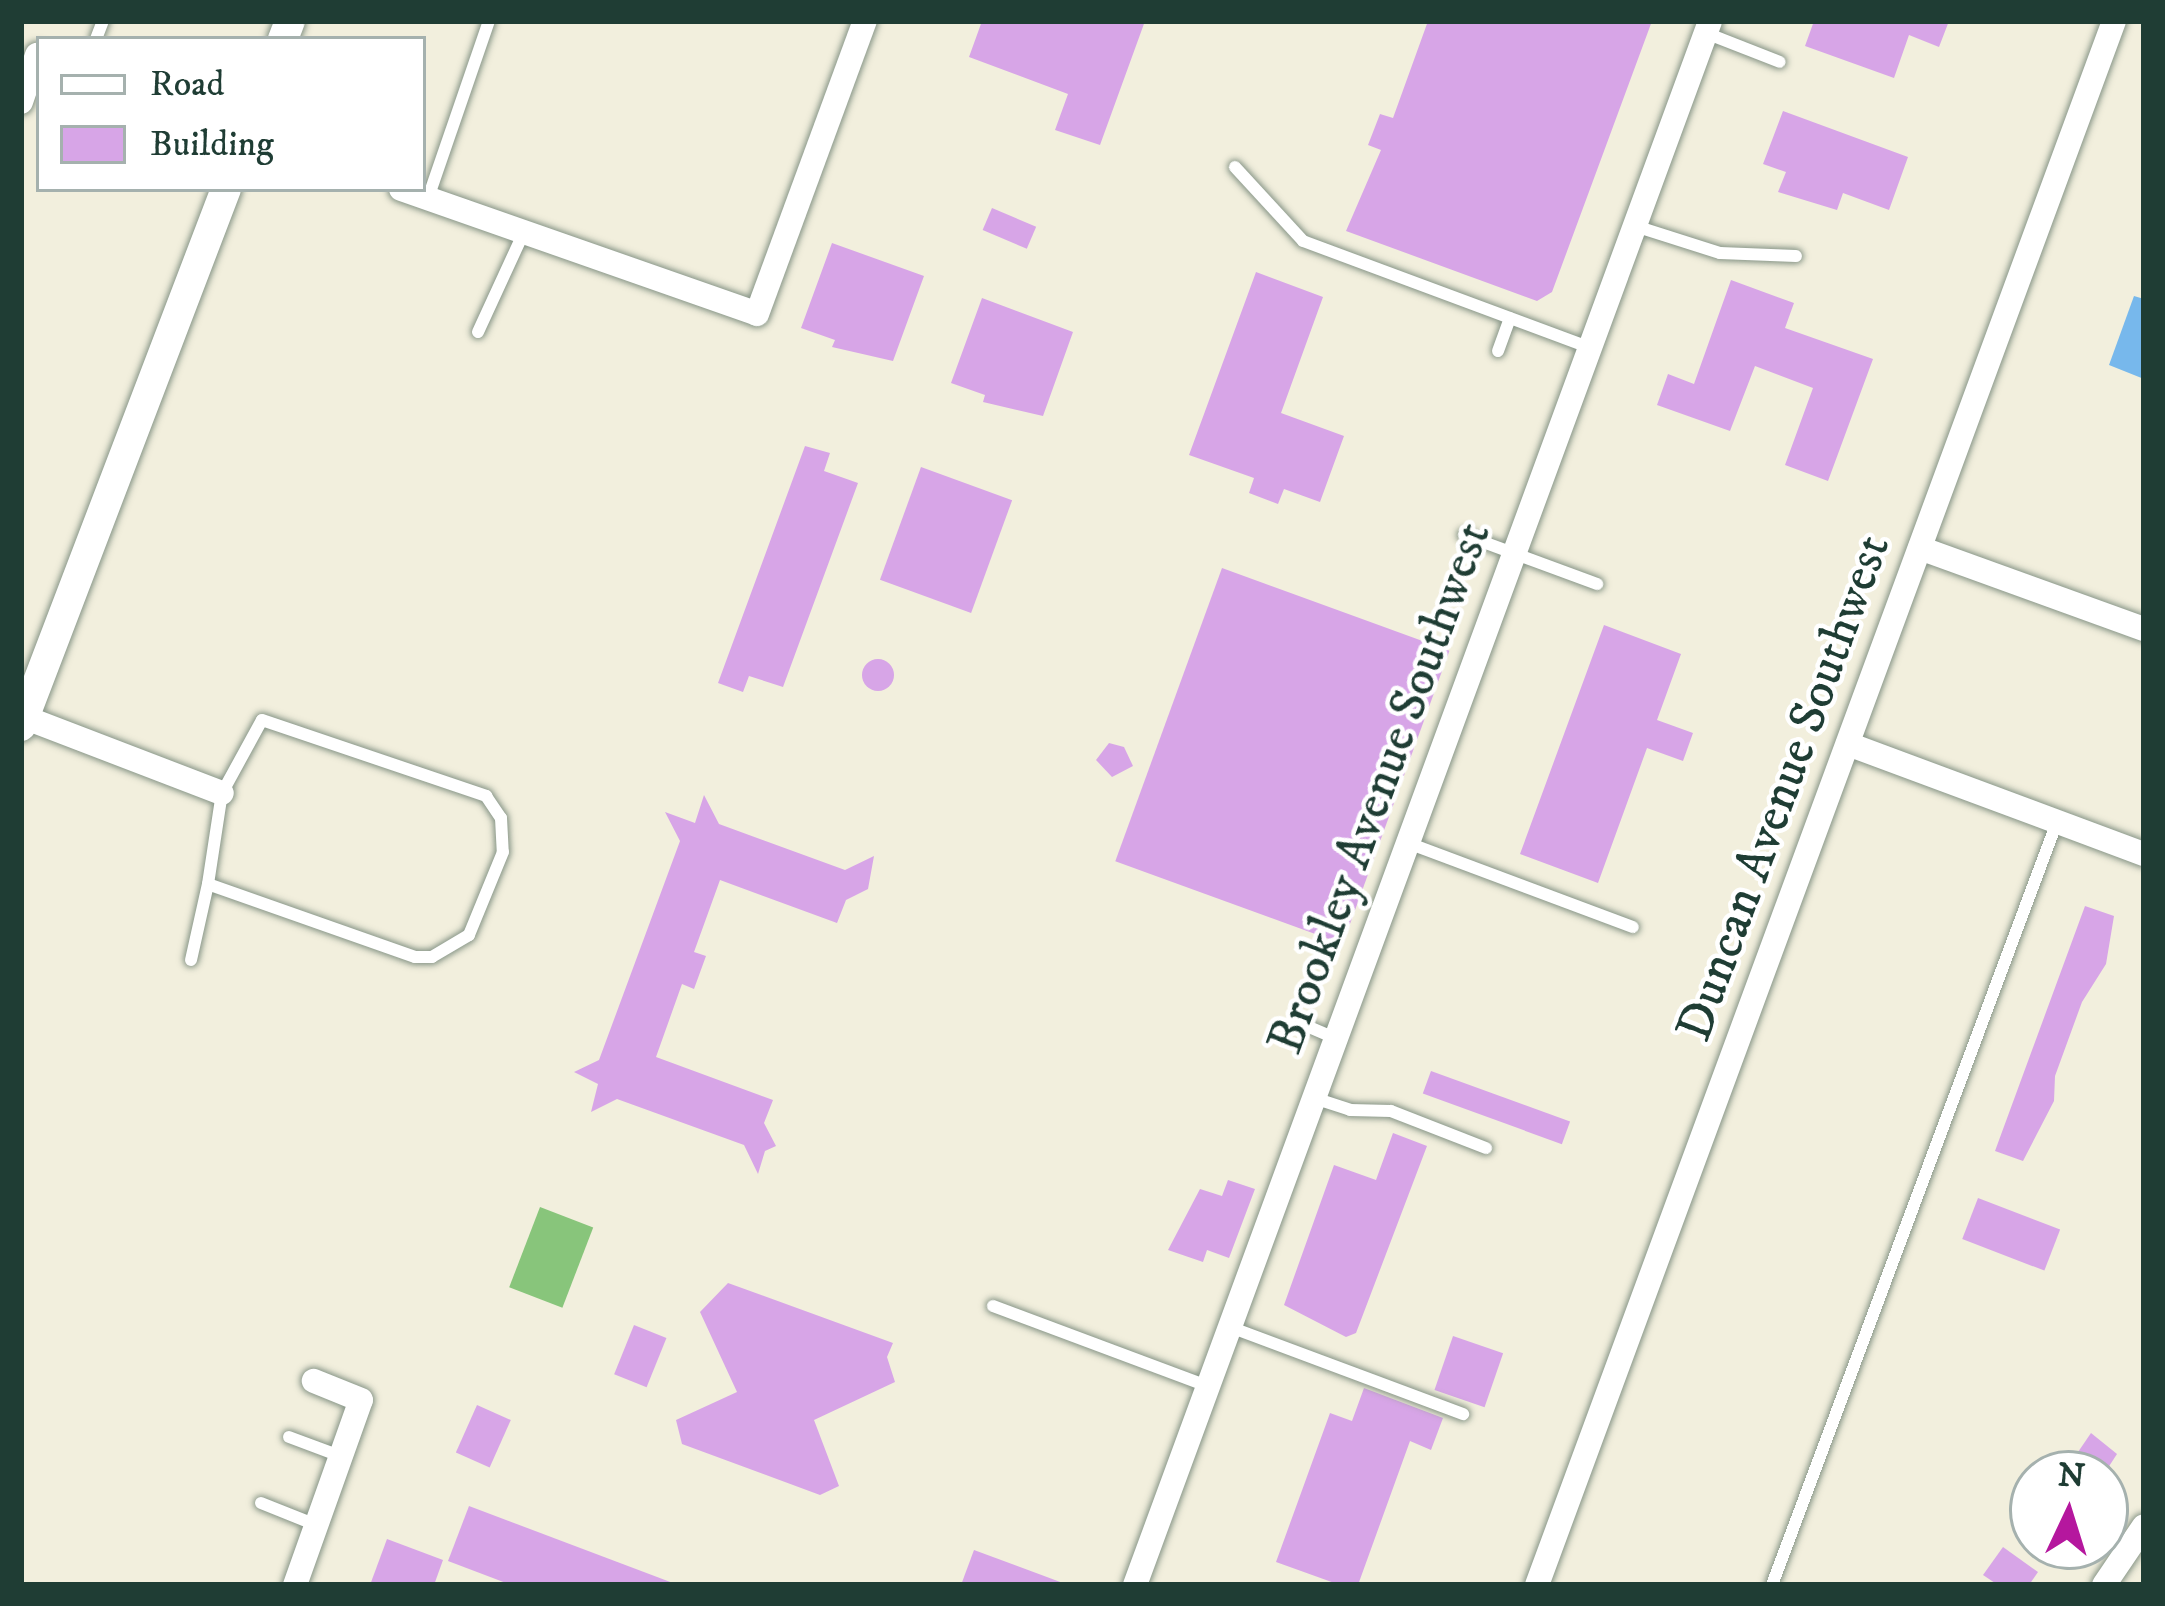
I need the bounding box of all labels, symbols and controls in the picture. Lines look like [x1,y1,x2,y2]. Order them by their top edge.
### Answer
legend [36,36,426,192]
text: Road [150,62,225,107]
text: Building [150,122,274,167]
street label: Brookley Avenue Southwest [1255,514,1505,1062]
street label: Duncan Avenue Southwest [1664,527,1904,1049]
north arrow [2009,1450,2129,1570]
text: N [2056,1455,2086,1498]

